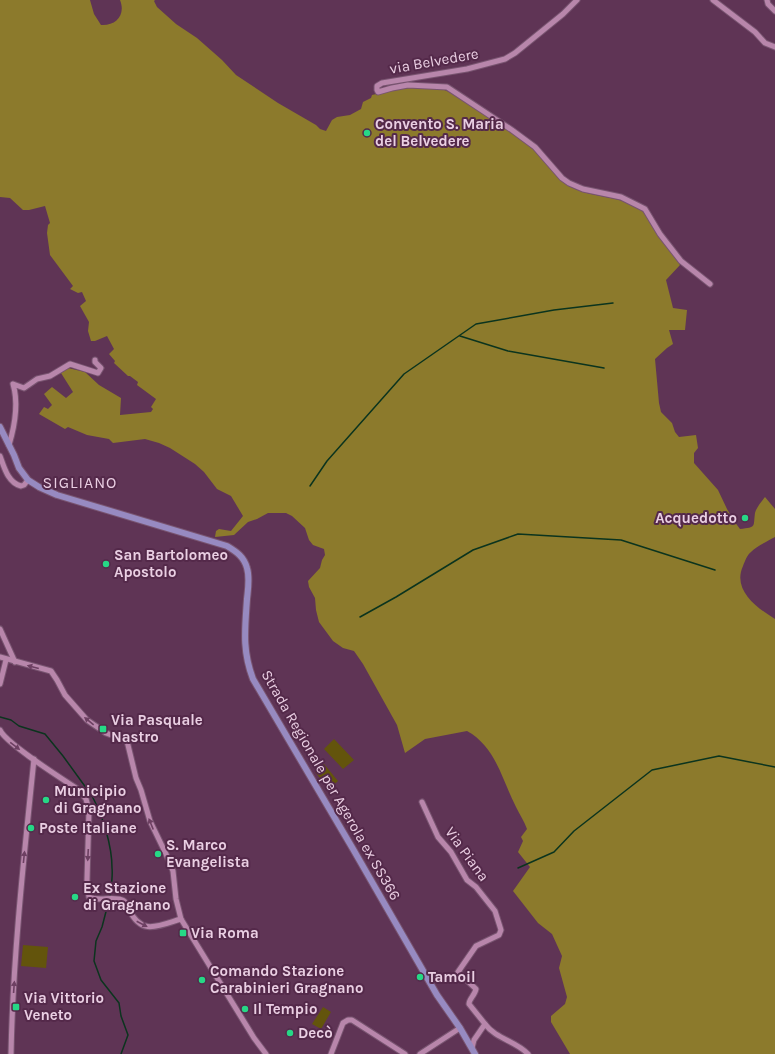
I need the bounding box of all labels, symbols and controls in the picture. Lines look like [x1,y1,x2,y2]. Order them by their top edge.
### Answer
street label: via Belvedere [388,44,480,78]
place label: Convento S. Maria del Belvedere [375,115,504,150]
marker: Convento S. Maria del Belvedere [362,128,372,138]
district label: SIGLIANO [43,473,117,492]
place label: Acquedotto [655,509,737,527]
marker: Acquedotto [740,513,750,523]
place label: San Bartolomeo Apostolo [114,546,228,581]
marker: San Bartolomeo Apostolo [101,559,111,569]
one-way arrow [27,663,39,669]
street label: Strada Regionale per Agerola ex SS366 [257,667,405,903]
place label: Via Pasquale Nastro [111,711,203,746]
one-way arrow [84,716,95,725]
marker: Via Pasquale Nastro [98,724,108,734]
one-way arrow [10,742,21,750]
place label: Municipio di Gragnano [54,782,141,817]
marker: Municipio di Gragnano [41,795,51,805]
one-way arrow [148,818,154,830]
place label: Poste Italiane [39,819,137,837]
marker: Poste Italiane [26,823,36,833]
street label: Via Piana [441,823,493,885]
place label: S. Marco Evangelista [166,836,249,871]
one-way arrow [85,849,92,861]
marker: S. Marco Evangelista [153,849,163,859]
one-way arrow [20,851,27,864]
place label: Ex Stazione di Gragnano [83,879,170,914]
marker: Ex Stazione di Gragnano [70,892,80,902]
one-way arrow [136,921,148,927]
place label: Via Roma [191,924,259,942]
marker: Via Roma [178,928,188,938]
place label: Comando Stazione Carabinieri Gragnano [210,962,363,997]
place label: Tamoil [428,968,476,986]
marker: Tamoil [415,972,425,982]
marker: Comando Stazione Carabinieri Gragnano [197,975,207,985]
one-way arrow [10,981,17,993]
place label: Via Vittorio Veneto [24,989,104,1024]
place label: Il Tempio [253,1000,317,1018]
marker: Via Vittorio Veneto [11,1002,21,1012]
marker: Il Tempio [240,1004,250,1014]
place label: Decò [298,1024,333,1042]
marker: Decò [285,1028,295,1038]

